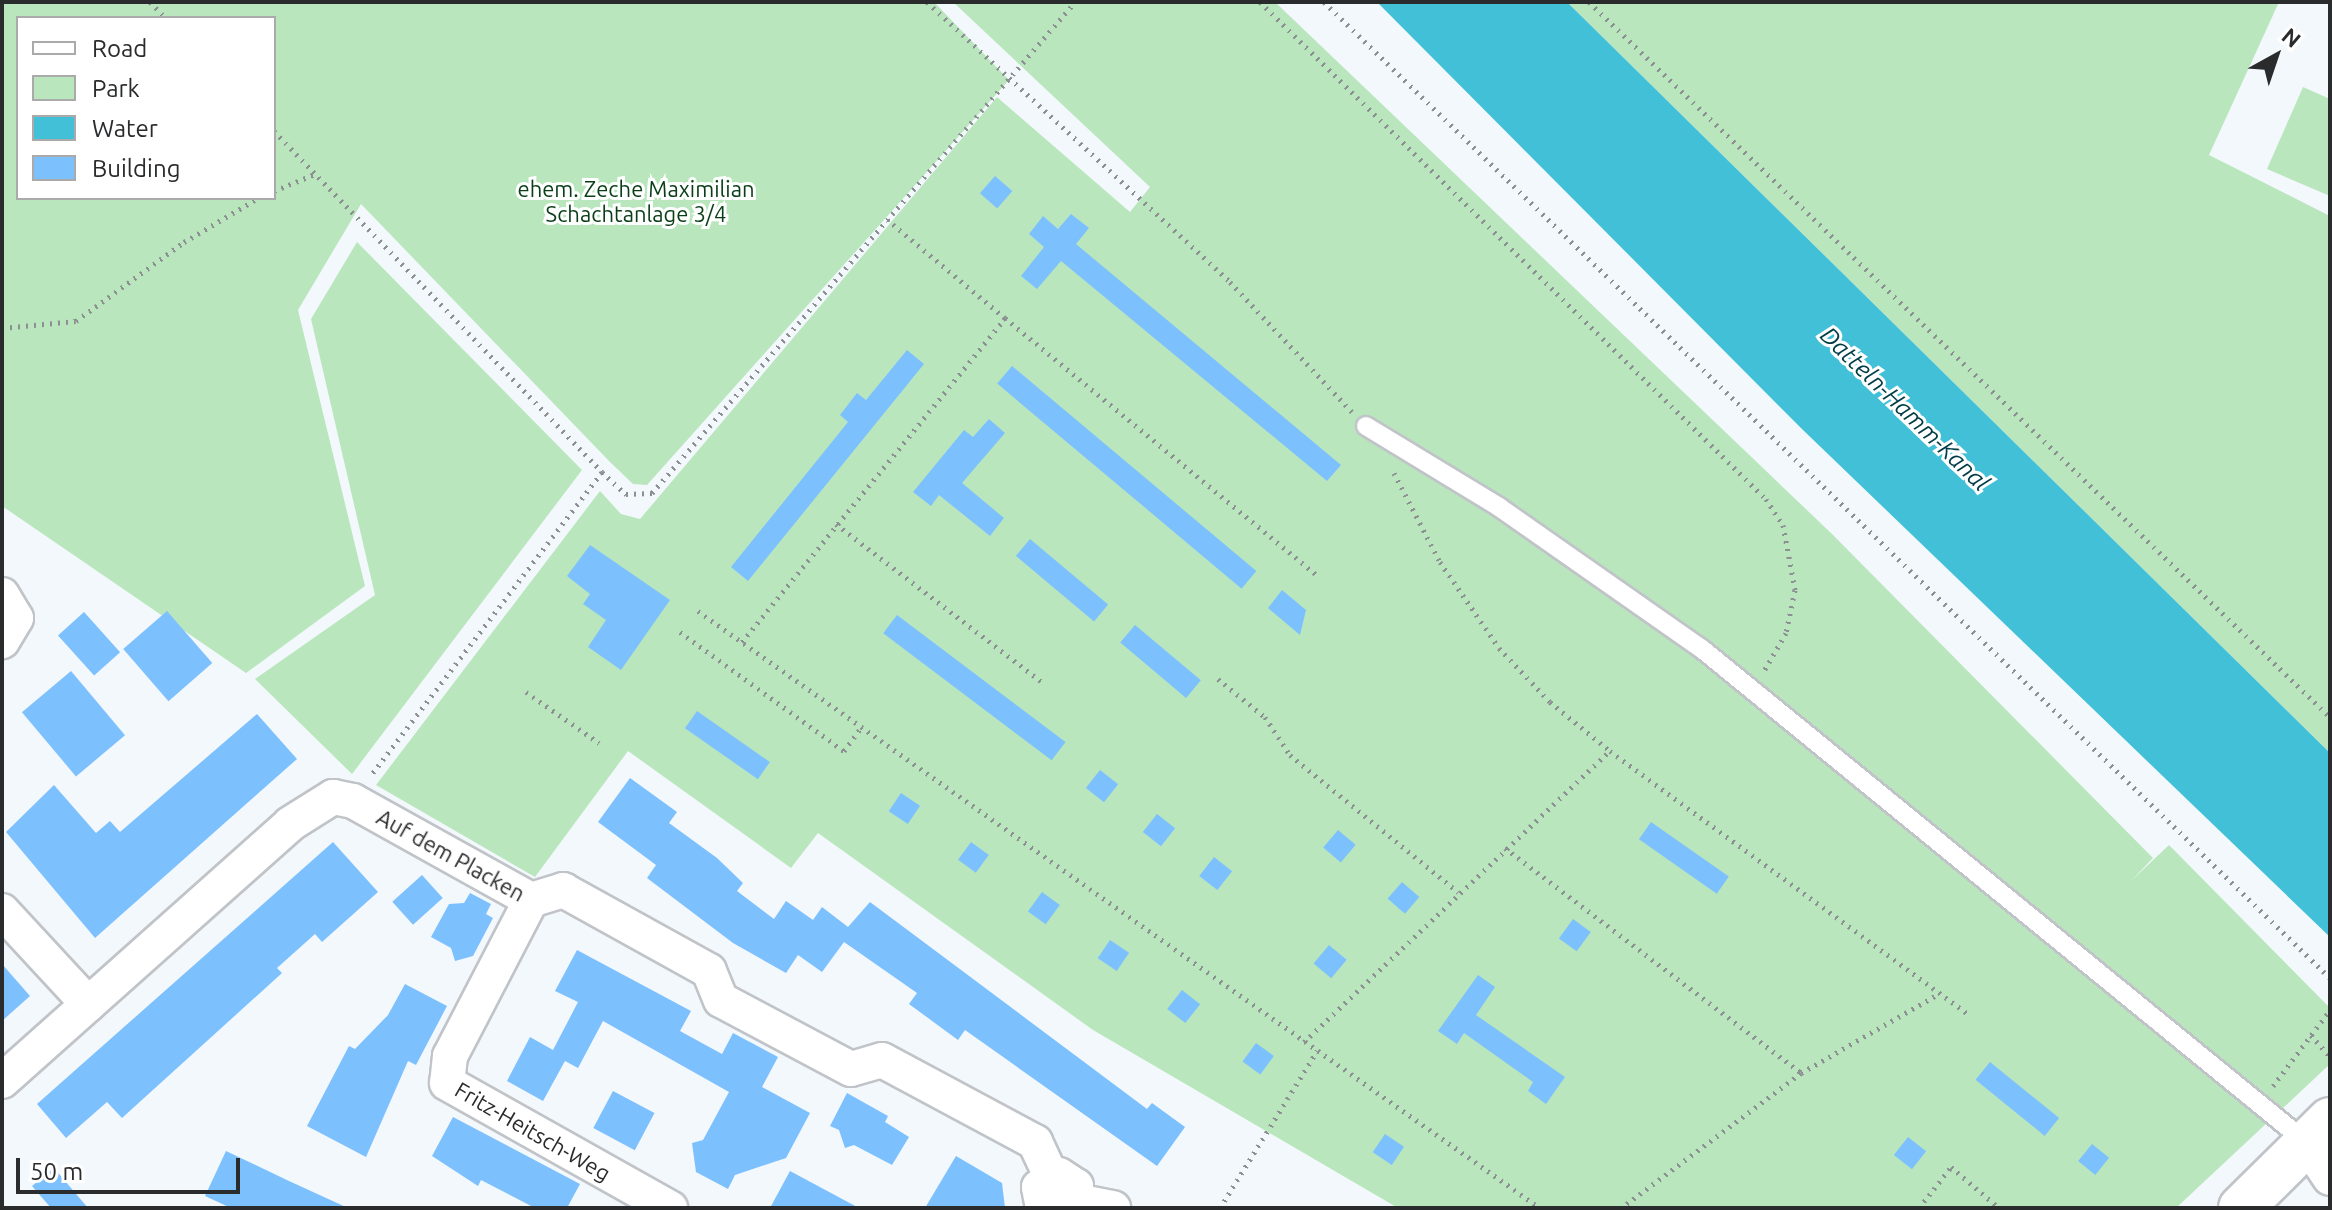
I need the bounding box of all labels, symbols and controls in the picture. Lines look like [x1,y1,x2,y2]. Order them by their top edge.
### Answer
legend [16,16,276,200]
north arrow [2236,16,2316,96]
text: N [2277,22,2306,52]
text: Road [92,35,147,62]
text: Park [92,75,140,102]
text: Water [92,115,158,142]
text: Building [92,155,180,182]
park label: ehem. Zeche Maximilian Schachtanlage 3/4 [517,175,755,226]
water label: Datteln-Hamm-Kanal [1814,321,1996,497]
street label: Auf dem Placken [372,803,530,907]
street label: Fritz-Heitsch-Weg [451,1076,615,1186]
scale bar [20,1142,244,1192]
text: 50 m [30,1158,83,1185]

